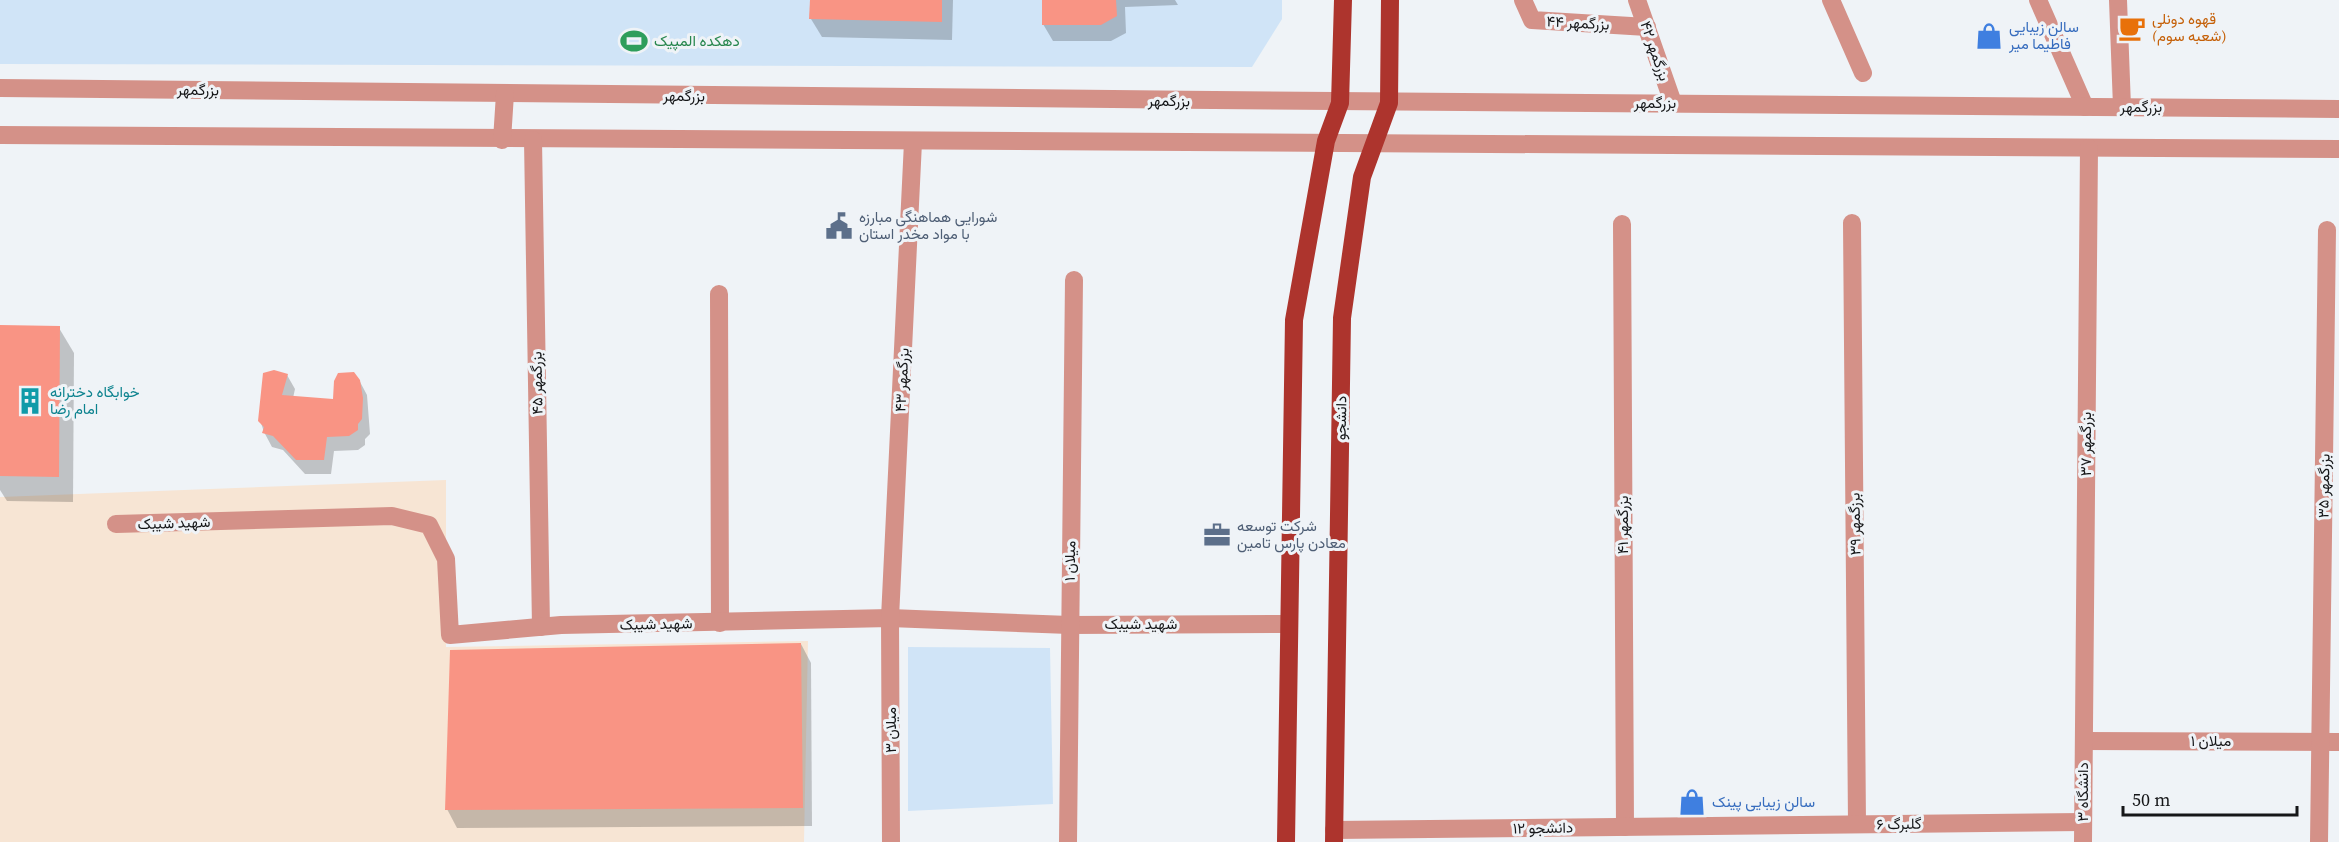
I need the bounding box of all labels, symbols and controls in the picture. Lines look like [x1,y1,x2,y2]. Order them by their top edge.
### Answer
place label: قهوه دونلی (شعبه سوم) [2152,8,2227,46]
street label: بزرگمهر ۴۴ [1546,10,1610,35]
cafe icon: قهوه دونلی (شعبه سوم) [2117,13,2147,43]
place label: سالن زیبایی فاطیما میر [2008,16,2079,54]
street label: بزرگمهر ۴۲ [1635,18,1676,84]
shop icon: سالن زیبایی فاطیما میر [1974,21,2004,51]
sports icon: دهکده المپیک [619,26,649,56]
place label: دهکده المپیک [654,30,740,51]
street label: بزرگمهر [176,79,219,100]
street label: بزرگمهر [662,85,705,106]
street label: بزرگمهر [1147,90,1190,111]
street label: بزرگمهر [1633,92,1676,113]
street label: بزرگمهر [2119,96,2162,117]
place label: شورایی هماهنگی مبارزه با مواد مخدر استان [859,206,998,244]
public building icon: شورایی هماهنگی مبارزه با مواد مخدر استان [824,211,854,241]
street label: بزرگمهر ۴۳ [889,347,914,413]
street label: بزرگمهر ۴۵ [525,351,548,415]
place label: خوابگاه دخترانه امام رضا [50,381,140,419]
building icon: خوابگاه دخترانه امام رضا [15,386,45,416]
street label: دانشجو [1330,396,1351,440]
street label: بزرگمهر ۳۷ [2075,412,2096,476]
street label: بزرگمهر ۳۵ [2312,454,2335,518]
street label: برزگمهر ۳۹ [1843,492,1866,556]
street label: بزرگمهر ۴۱ [1612,496,1633,554]
street label: شهید شیبک [137,511,211,534]
place label: شرکت توسعه معادن پارس تامین [1237,515,1346,553]
office icon: شرکت توسعه معادن پارس تامین [1202,520,1232,550]
street label: میلان ۱ [1059,541,1080,581]
street label: شهید شیبک [619,612,693,635]
street label: شهید شیبک [1105,613,1178,634]
street label: میلان ۳ [880,707,901,753]
street label: میلان ۱ [2191,730,2231,751]
street label: دانشگاه ۳ [2072,762,2093,822]
scale bar [2123,779,2297,817]
shop icon: سالن زیبایی پینک [1677,787,1707,817]
text: 50 m [2132,787,2170,812]
place label: سالن زیبایی پینک [1712,791,1815,812]
street label: گلبرگ ۶ [1876,813,1922,834]
street label: دانشجو ۱۲ [1513,816,1573,839]

